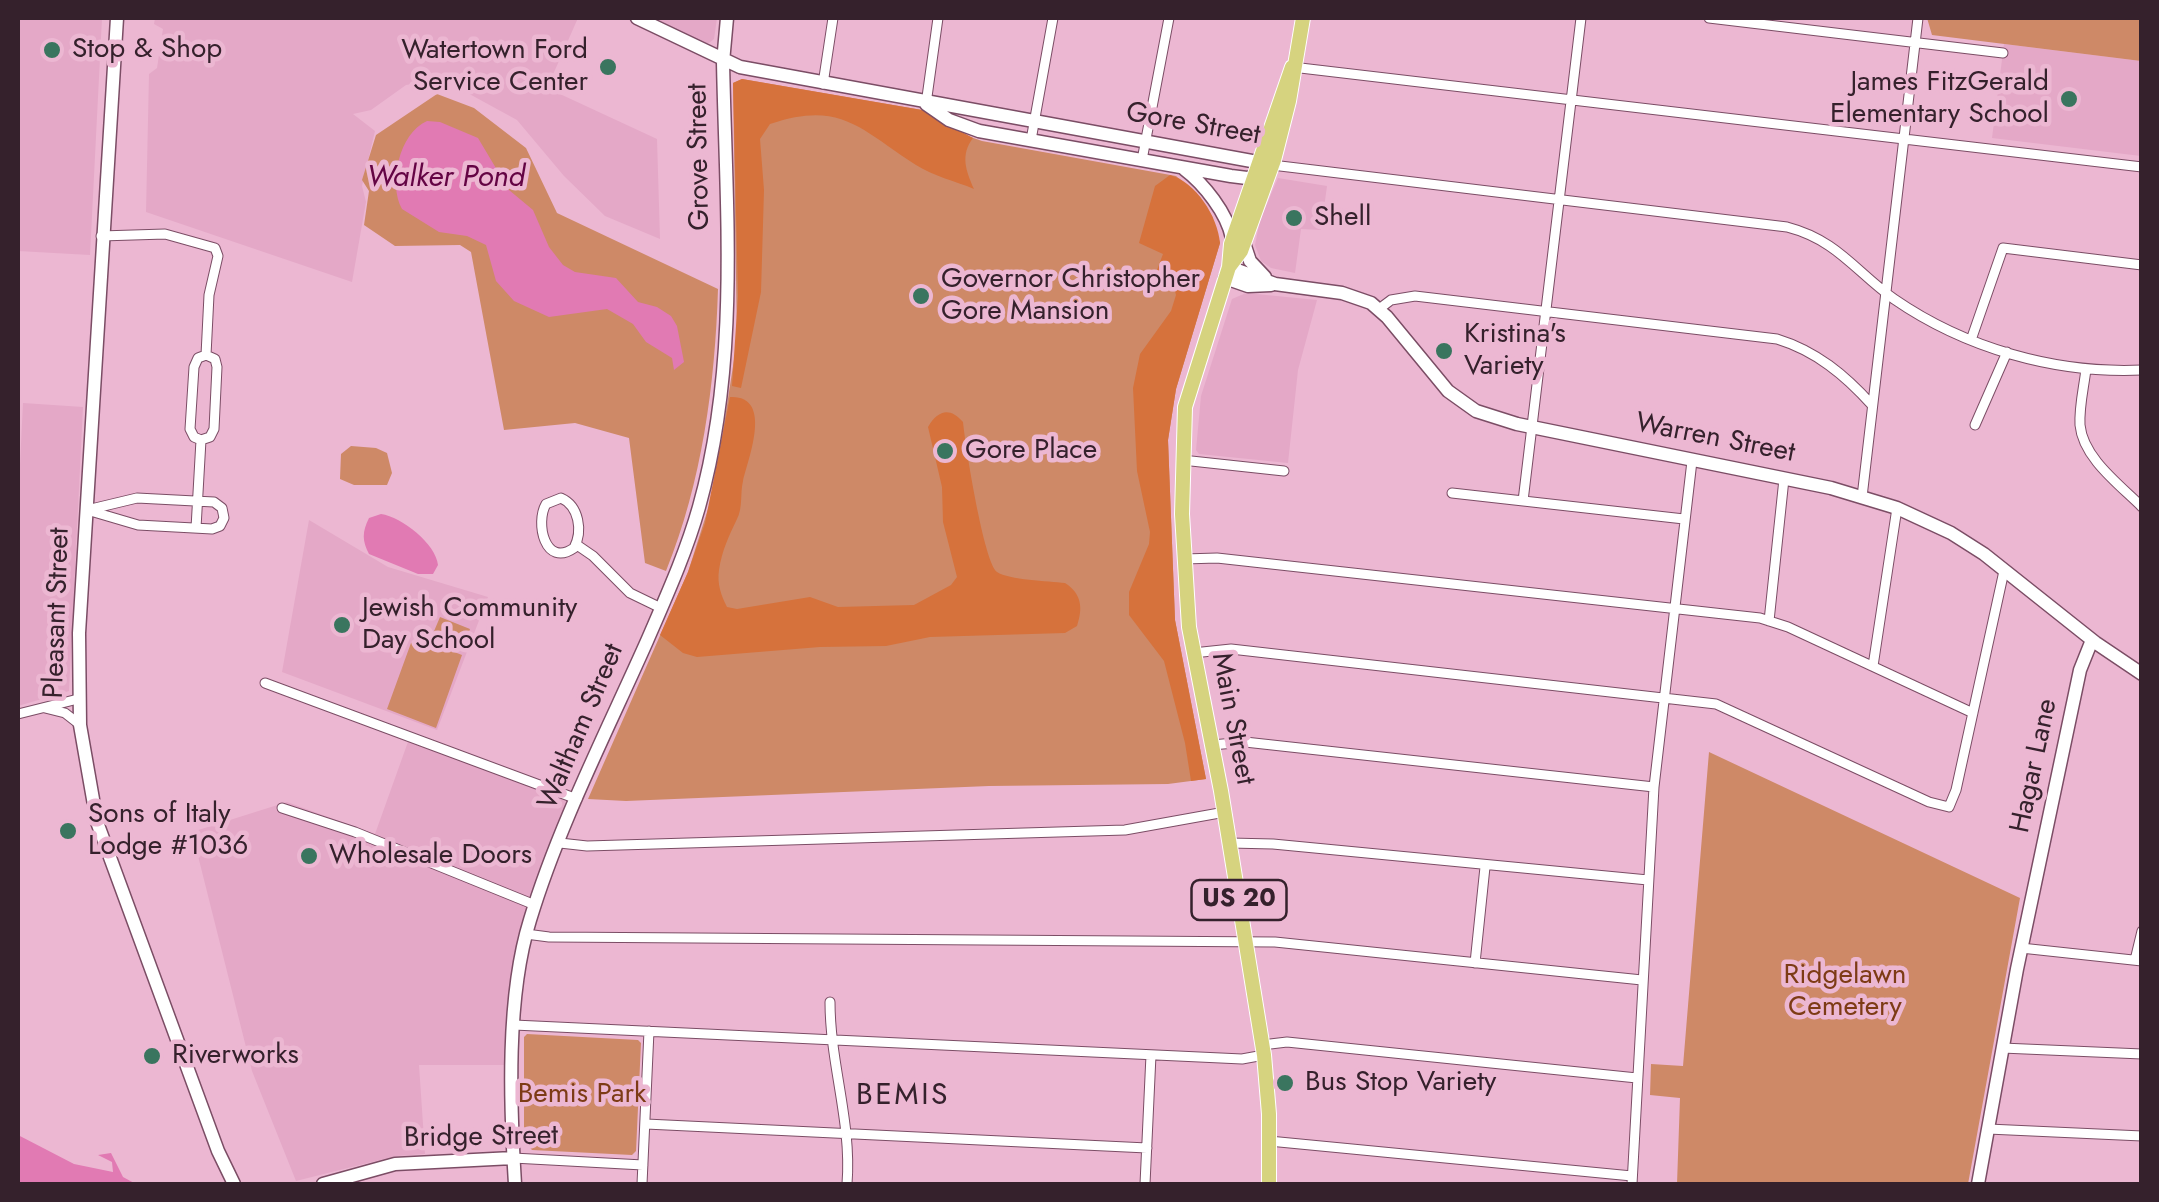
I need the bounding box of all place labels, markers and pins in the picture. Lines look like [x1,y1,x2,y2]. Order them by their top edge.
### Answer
place label: Stop & Shop [72,33,222,67]
place label: Watertown Ford Service Center [401,34,588,100]
marker: Stop & Shop [41,39,63,61]
marker: Watertown Ford Service Center [597,56,619,78]
place label: James FitzGerald Elementary School [1830,66,2049,132]
marker: James FitzGerald Elementary School [2058,88,2080,110]
place label: Shell [1314,201,1371,235]
marker: Shell [1283,207,1305,229]
place label: Governor Christopher Gore Mansion [941,263,1200,329]
marker: Governor Christopher Gore Mansion [910,285,932,307]
place label: Kristina's Variety [1464,318,1566,384]
marker: Kristina's Variety [1433,340,1455,362]
place label: Gore Place [965,434,1097,468]
marker: Gore Place [934,440,956,462]
place label: Jewish Community Day School [362,592,577,658]
marker: Jewish Community Day School [331,614,353,636]
place label: Sons of Italy Lodge #1036 [88,798,248,864]
marker: Sons of Italy Lodge #1036 [57,820,79,842]
place label: Wholesale Doors [329,839,532,873]
marker: Wholesale Doors [298,845,320,867]
place label: Riverworks [172,1039,299,1073]
marker: Riverworks [141,1045,163,1067]
place label: Bus Stop Variety [1305,1066,1496,1100]
marker: Bus Stop Variety [1274,1072,1296,1094]

